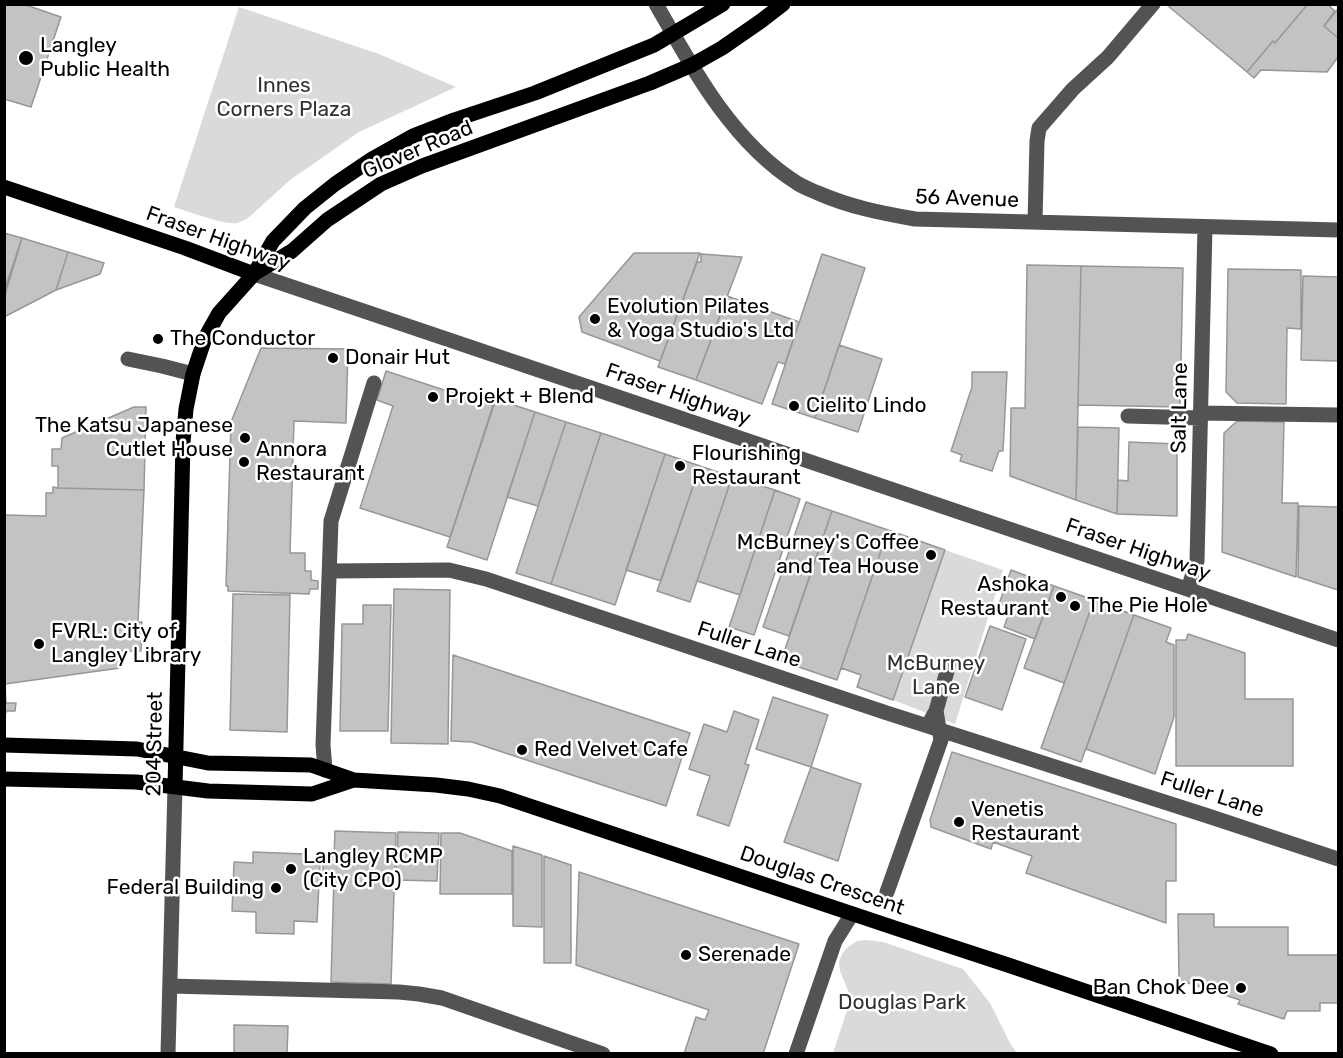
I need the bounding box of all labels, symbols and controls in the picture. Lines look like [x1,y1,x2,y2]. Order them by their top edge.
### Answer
place label: Langley Public Health [40,33,170,83]
marker: Langley Public Health [17,49,35,67]
park label: Innes Corners Plaza [217,73,351,123]
street label: Glover Road [359,116,477,184]
street label: 56 Avenue [915,185,1019,213]
street label: Fraser Highway [142,201,294,277]
place label: Evolution Pilates & Yoga Studio's Ltd [607,294,794,344]
marker: Evolution Pilates & Yoga Studio's Ltd [588,312,602,326]
place label: The Conductor [170,326,315,352]
marker: The Conductor [151,332,165,346]
place label: Donair Hut [345,345,450,371]
marker: Donair Hut [326,351,340,365]
street label: Fraser Highway [602,358,754,432]
street label: Salt Lane [1167,362,1193,454]
place label: Projekt + Blend [445,384,594,410]
marker: Projekt + Blend [426,390,440,404]
place label: Cielito Lindo [806,393,927,419]
marker: Cielito Lindo [787,399,801,413]
place label: The Katsu Japanese Cutlet House [35,413,233,463]
marker: The Katsu Japanese Cutlet House [238,431,252,445]
place label: Annora Restaurant [256,437,365,487]
place label: Flourishing Restaurant [692,441,801,491]
marker: Annora Restaurant [237,455,251,469]
marker: Flourishing Restaurant [673,459,687,473]
street label: Fraser Highway [1062,513,1214,587]
place label: McBurney's Coffee and Tea House [737,530,919,580]
marker: McBurney's Coffee and Tea House [924,548,938,562]
place label: Ashoka Restaurant [940,572,1049,622]
marker: Ashoka Restaurant [1054,590,1068,604]
place label: The Pie Hole [1087,593,1208,619]
marker: The Pie Hole [1068,599,1082,613]
street label: Fuller Lane [694,616,804,674]
place label: FVRL: City of Langley Library [51,619,201,669]
marker: FVRL: City of Langley Library [32,637,46,651]
park label: McBurney Lane [887,651,985,701]
street label: 204 Street [141,692,169,796]
place label: Red Velvet Cafe [534,737,688,763]
marker: Red Velvet Cafe [515,743,529,757]
street label: Fuller Lane [1157,766,1267,824]
place label: Venetis Restaurant [971,797,1080,847]
marker: Venetis Restaurant [952,815,966,829]
street label: Douglas Crescent [736,841,908,921]
place label: Langley RCMP (City CPO) [303,844,443,894]
marker: Langley RCMP (City CPO) [284,862,298,876]
place label: Federal Building [107,875,264,901]
marker: Federal Building [269,881,283,895]
place label: Serenade [698,942,791,968]
marker: Serenade [679,948,693,962]
place label: Ban Chok Dee [1093,975,1229,1001]
marker: Ban Chok Dee [1234,981,1248,995]
park label: Douglas Park [838,990,966,1016]

